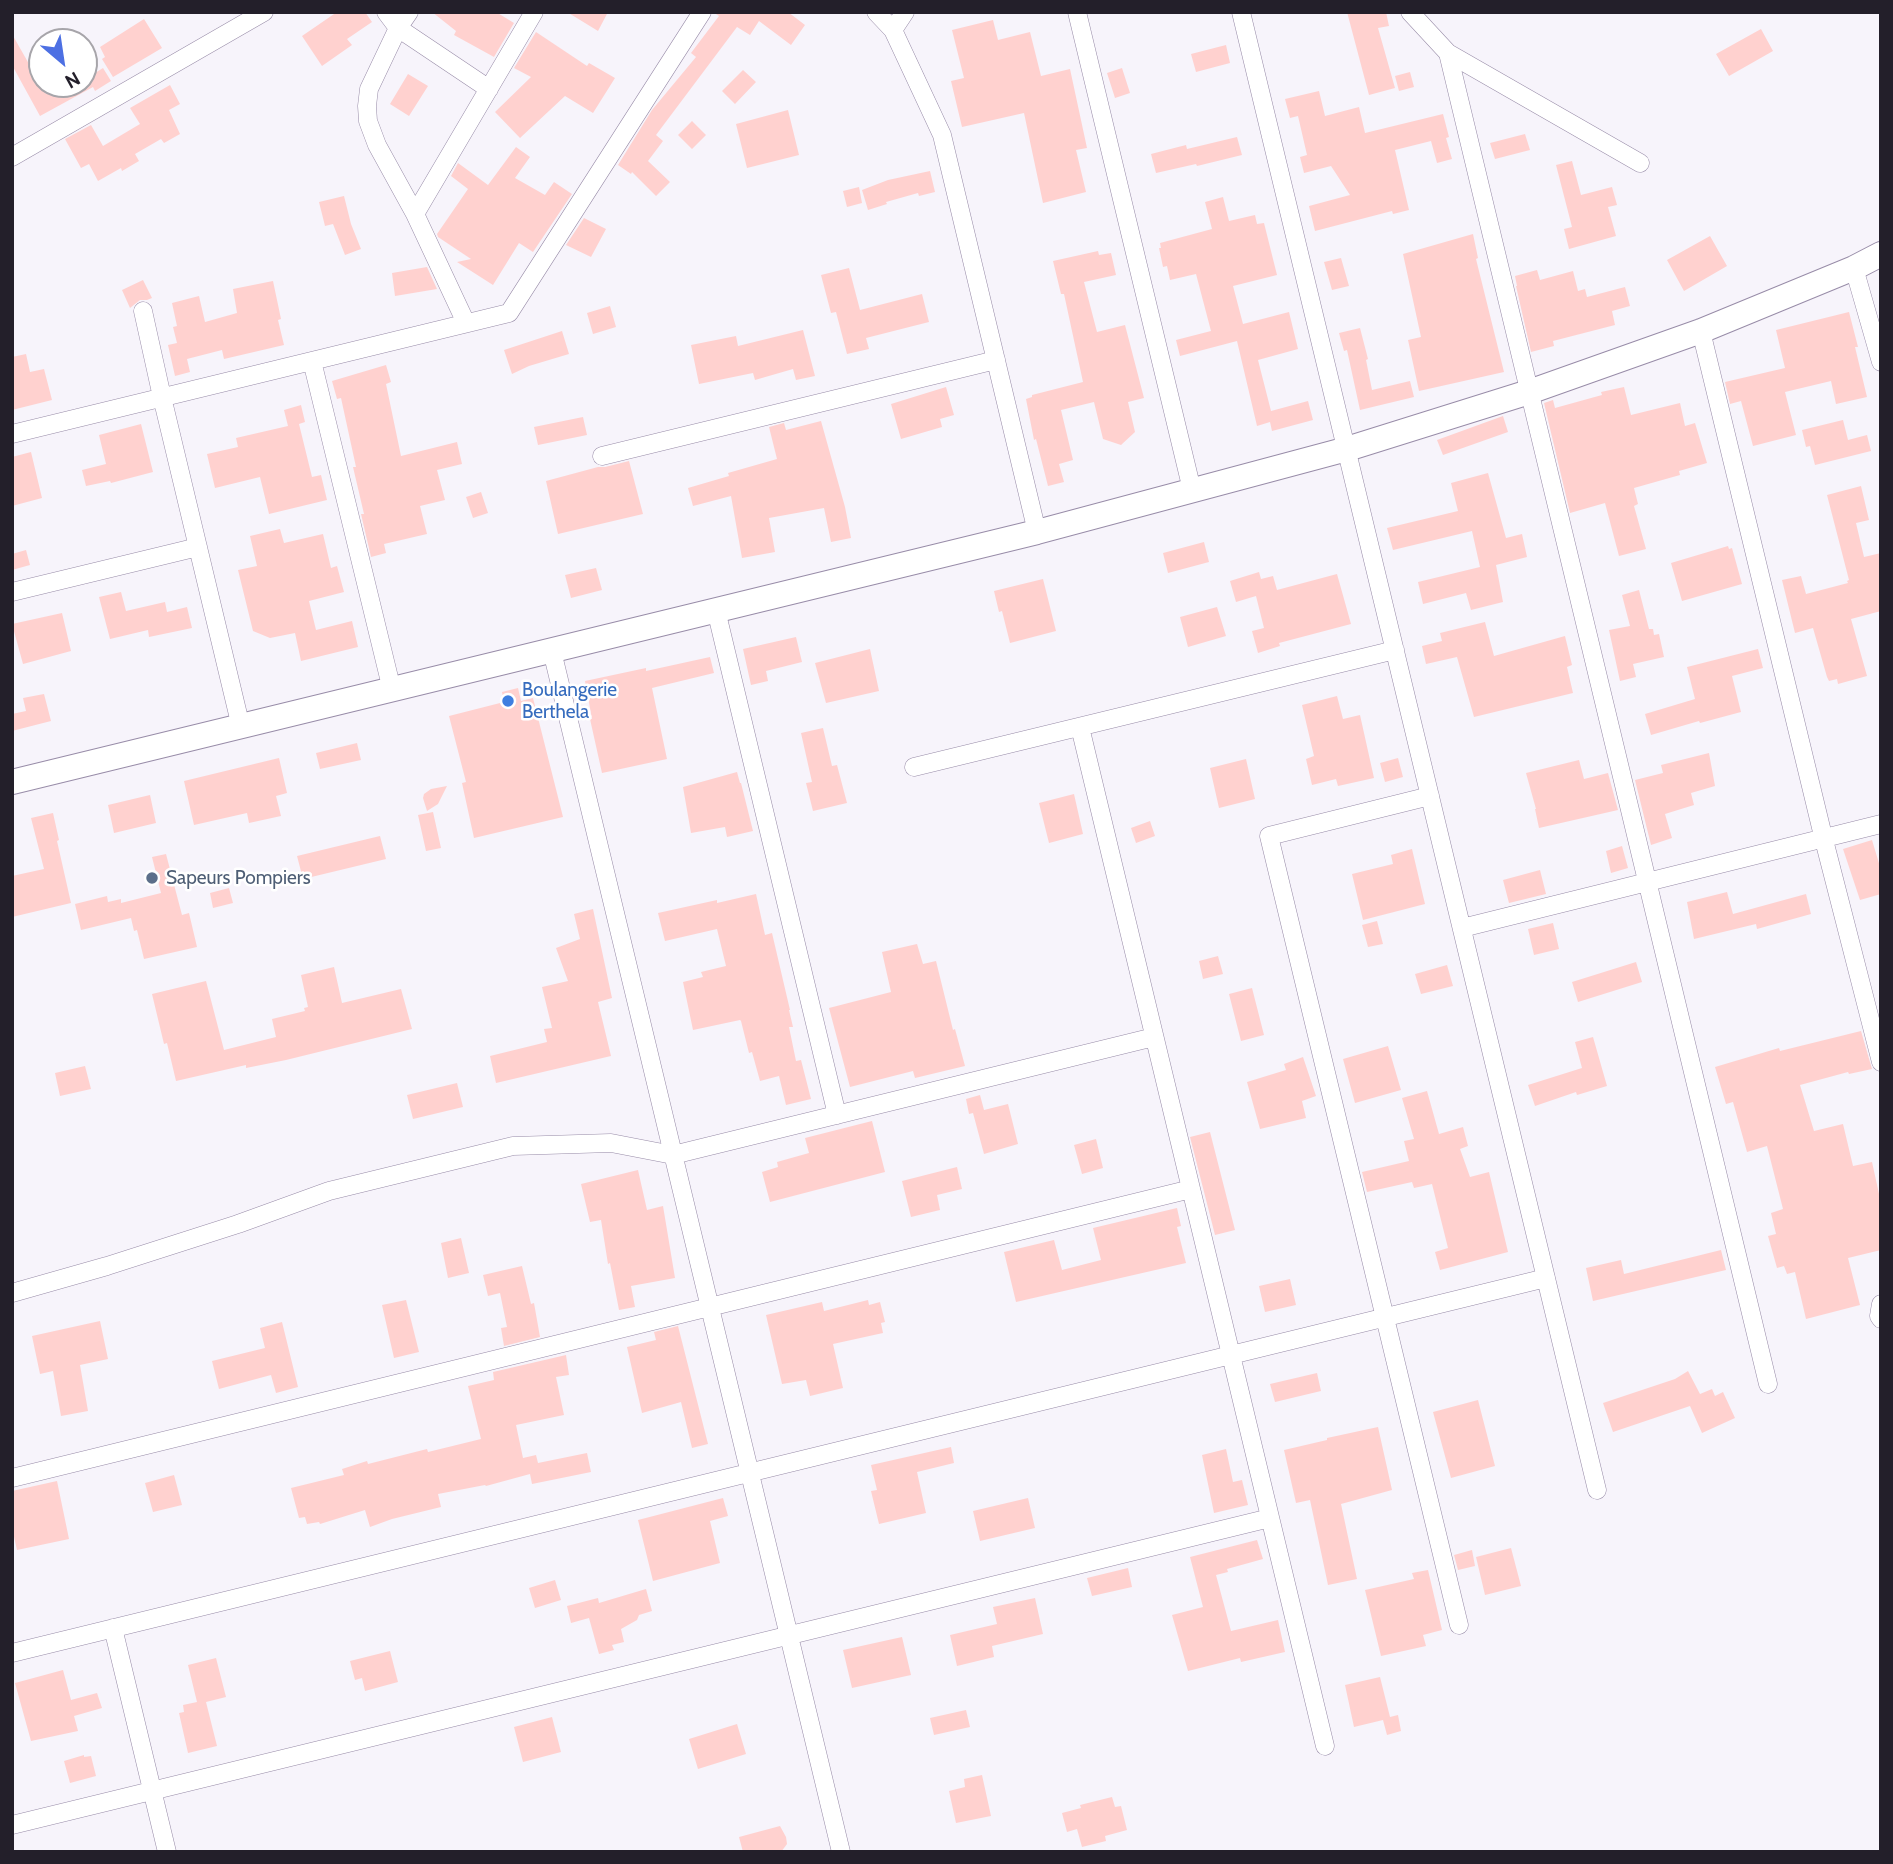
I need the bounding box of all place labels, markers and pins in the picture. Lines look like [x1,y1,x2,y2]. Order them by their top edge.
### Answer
place label: Boulangerie Berthela [522,679,617,723]
marker: Boulangerie Berthela [500,693,516,709]
place label: Sapeurs Pompiers [166,867,311,889]
marker: Sapeurs Pompiers [144,870,160,886]

